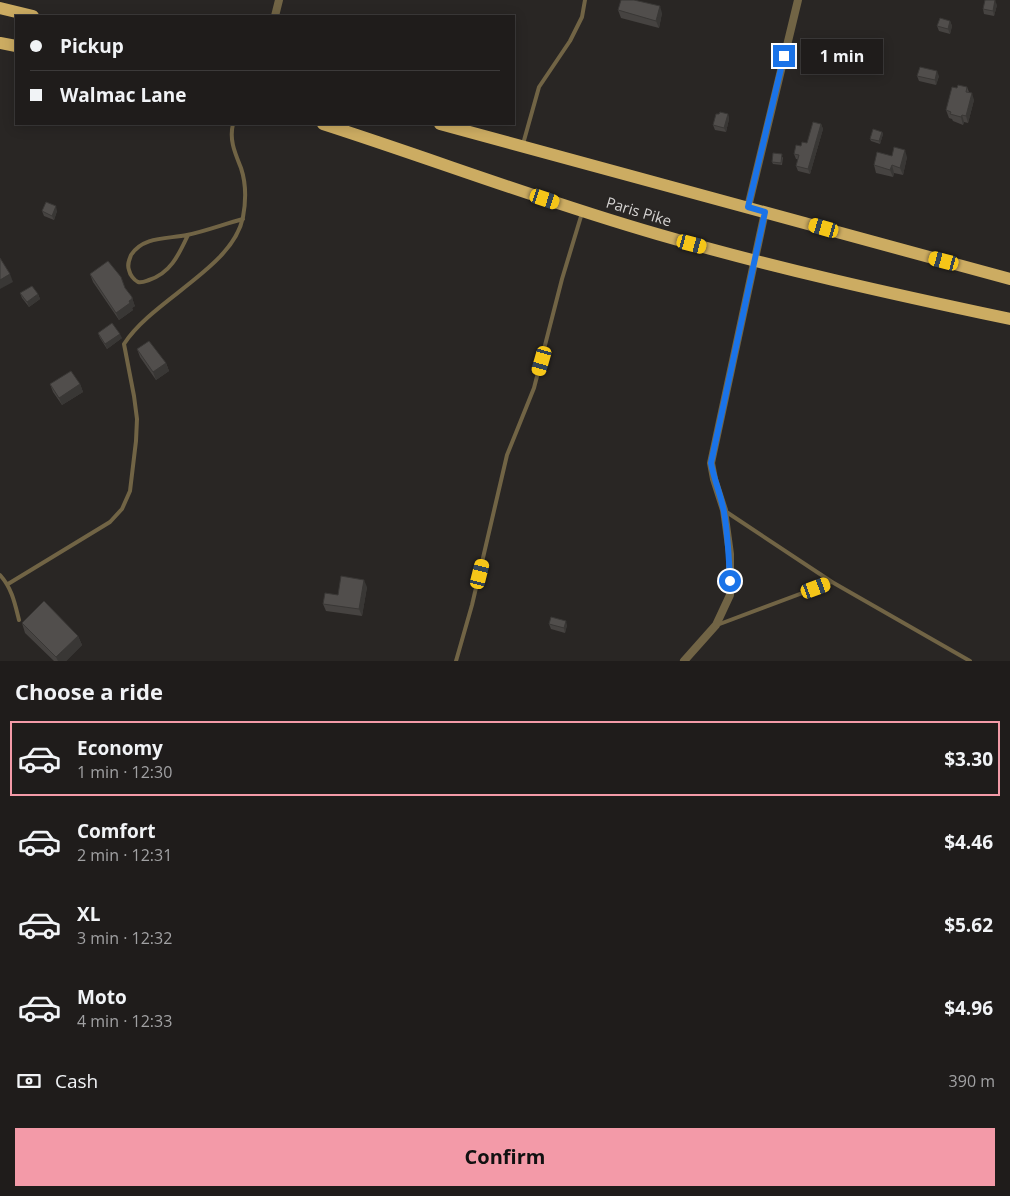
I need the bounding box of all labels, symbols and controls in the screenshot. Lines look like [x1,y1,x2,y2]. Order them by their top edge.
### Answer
text: Pickup [60,33,124,59]
callout: 1 min [802,38,884,74]
route end [773,45,795,67]
text: 1 min [820,45,864,67]
text: Walmac Lane [60,82,186,108]
car [528,187,561,211]
street label: Paris Pike [604,192,674,230]
car [807,217,840,239]
car [675,233,708,255]
car [927,250,960,272]
car [530,345,553,377]
car [469,558,490,590]
route start [719,570,741,592]
car [799,576,832,600]
text: Choose a ride [15,676,163,706]
text: Economy [77,735,163,761]
icon: car [17,736,62,781]
text: $3.30 [944,746,993,772]
text: 1 min · 12:30 [77,761,172,783]
text: Comfort [77,818,156,844]
icon: car [17,819,62,864]
text: $4.46 [944,829,993,855]
text: 2 min · 12:31 [77,844,172,866]
text: XL [77,901,100,927]
icon: car [17,902,62,947]
text: $5.62 [944,912,993,938]
text: 3 min · 12:32 [77,927,172,949]
text: Moto [77,984,127,1010]
icon: car [17,985,62,1030]
text: $4.96 [944,995,993,1021]
text: 4 min · 12:33 [77,1010,172,1032]
icon: cash [15,1067,43,1095]
text: Cash [55,1068,98,1094]
text: 390 m [949,1070,995,1092]
button: Confirm [15,1128,995,1186]

